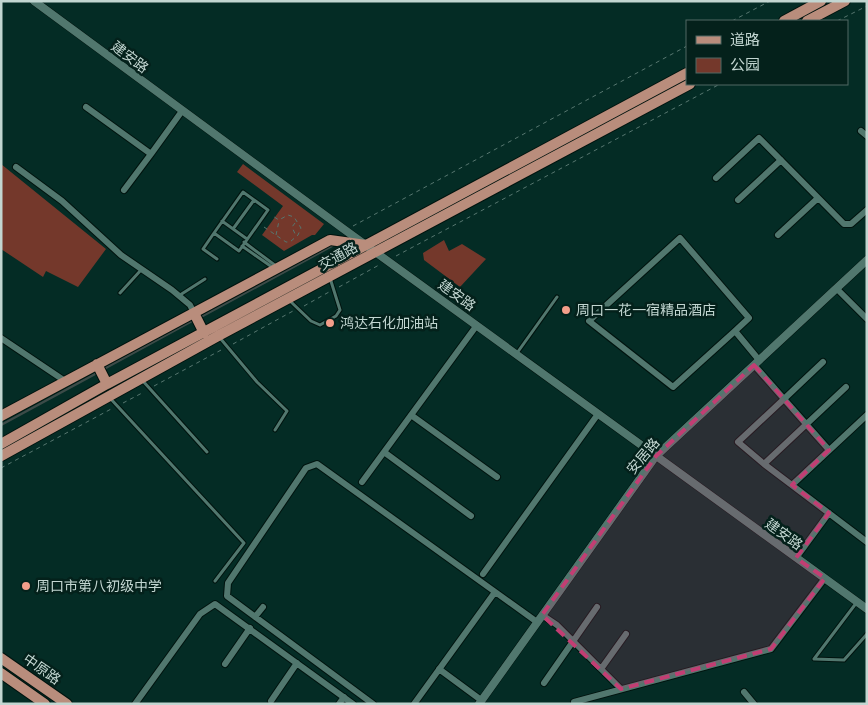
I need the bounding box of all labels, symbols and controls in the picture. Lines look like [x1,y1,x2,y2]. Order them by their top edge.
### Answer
legend [686,20,848,85]
text: 道路 [730,31,760,49]
street label: 建安路 [108,38,152,77]
text: 公园 [730,56,760,74]
street label: 交通路 [316,239,361,274]
street label: 建安路 [435,276,479,315]
place label: 周口一花一宿精品酒店 [576,302,716,319]
marker: 周口一花一宿精品酒店 [560,304,572,316]
place label: 鸿达石化加油站 [340,315,438,332]
marker: 鸿达石化加油站 [324,317,336,329]
street label: 安居路 [623,435,663,478]
street label: 建安路 [762,515,806,554]
place label: 周口市第八初级中学 [36,578,162,595]
marker: 周口市第八初级中学 [20,580,32,592]
street label: 中原路 [20,650,64,688]

